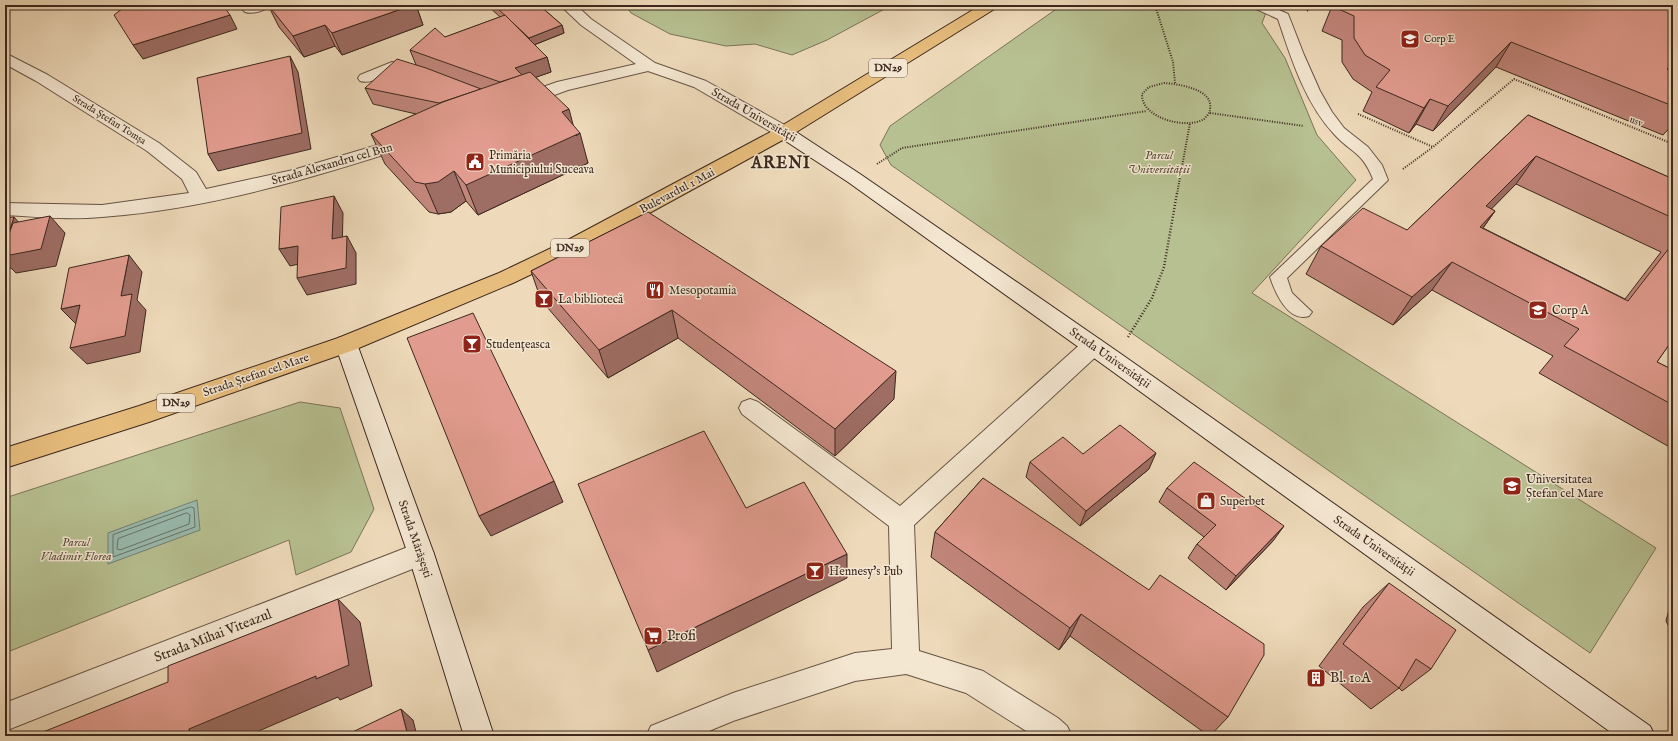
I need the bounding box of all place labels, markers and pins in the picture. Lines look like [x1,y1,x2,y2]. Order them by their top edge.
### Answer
school or university icon: Corp E [1399,28,1421,50]
place label: Corp E [1424,33,1455,46]
place label: Primăria Municipiului Suceava [489,148,595,178]
public building icon: Primăria Municipiului Suceava [464,151,486,173]
restaurant icon: Mesopotamia [644,279,666,301]
place label: Mesopotamia [669,283,737,299]
bar icon: La bibliotecă [533,288,555,310]
place label: La bibliotecă [558,292,624,307]
school or university icon: Corp A [1527,299,1549,321]
place label: Corp A [1552,303,1590,319]
bar icon: Studențeasca [461,333,483,355]
place label: Studențeasca [486,337,551,352]
place label: Universitatea Ștefan cel Mare [1526,472,1604,501]
school or university icon: Universitatea Ștefan cel Mare [1501,475,1523,497]
shop icon: Superbet [1195,490,1217,512]
place label: Superbet [1220,494,1265,510]
bar icon: Hennesy's Pub [804,560,826,582]
place label: Hennesy's Pub [829,564,903,579]
supermarket icon: Profi [642,625,664,647]
place label: Profi [667,627,696,645]
building icon: Bl. 10A [1305,667,1327,689]
place label: Bl. 10A [1330,669,1371,687]

